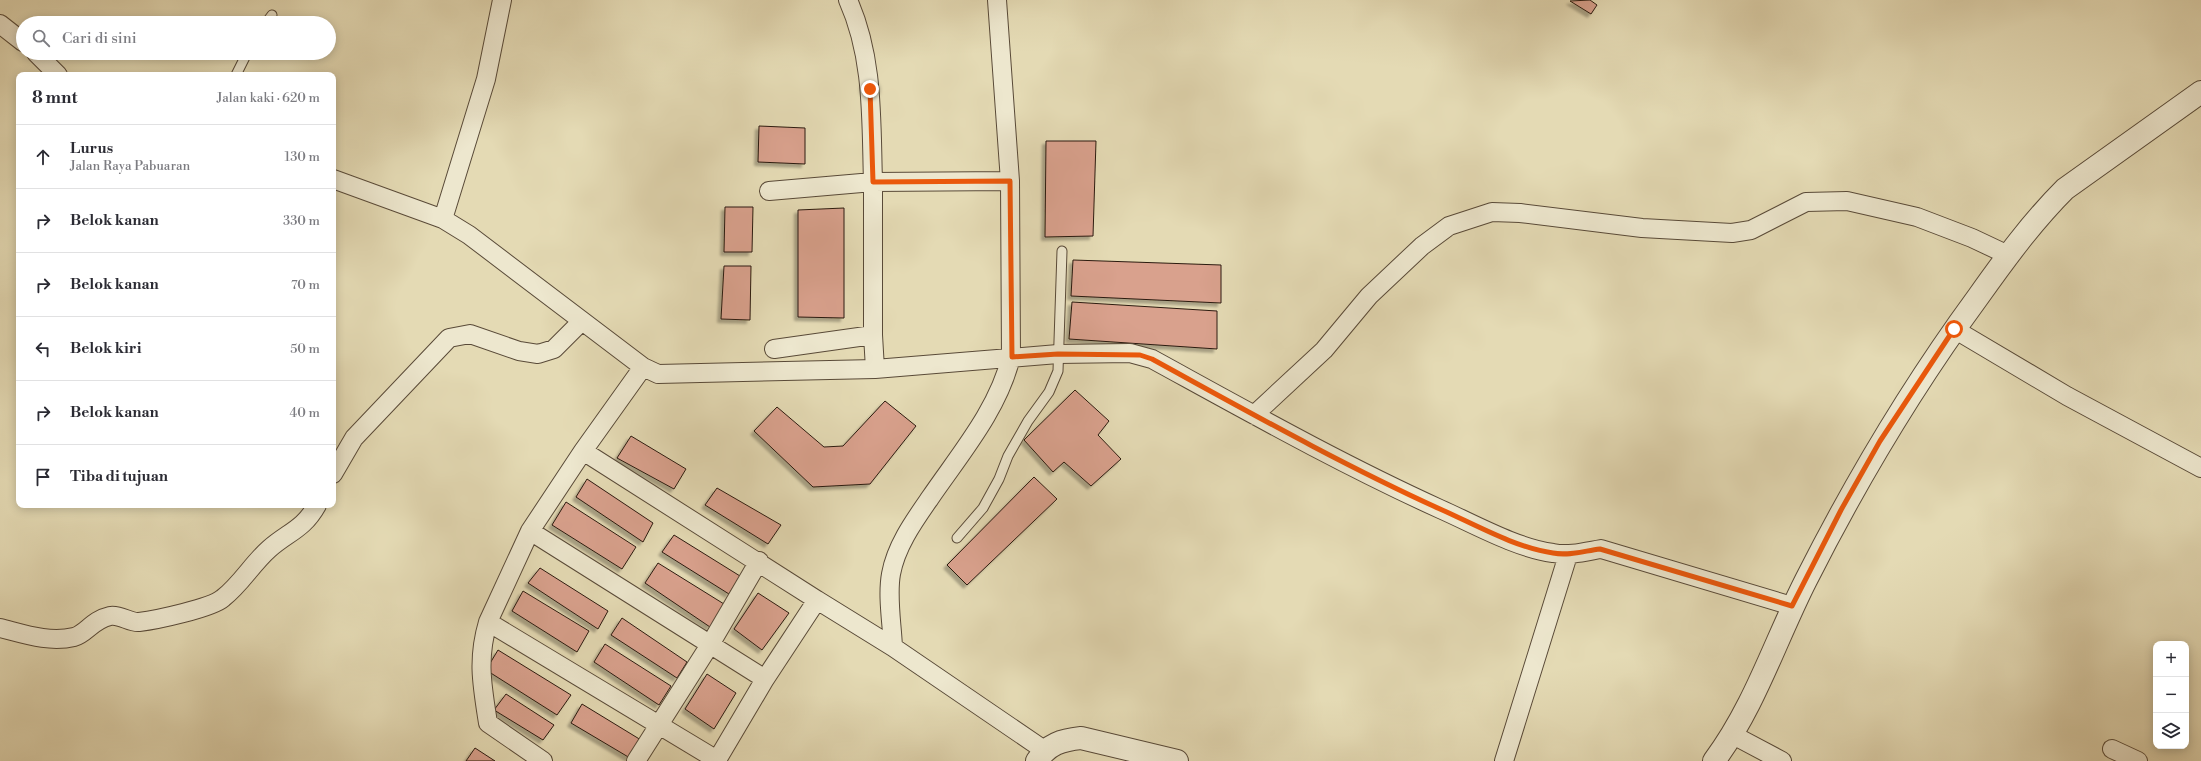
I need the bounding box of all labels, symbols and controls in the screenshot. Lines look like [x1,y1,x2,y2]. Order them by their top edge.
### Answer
search box [16,16,336,60]
icon: search [30,27,52,49]
text: Cari di sini [62,29,137,48]
route end [861,80,879,98]
text: 8 mnt [32,87,77,109]
text: Jalan kaki · 620 m [217,90,320,106]
text: Lurus [70,139,113,158]
icon: ahead [32,146,54,168]
text: 130 m [285,149,320,165]
text: Jalan Raya Pabuaran [70,158,190,174]
icon: right [32,210,54,232]
text: Belok kanan [70,211,159,230]
text: 330 m [283,213,320,229]
icon: right [32,274,54,296]
text: Belok kanan [70,275,159,294]
text: 70 m [291,277,320,293]
route start [1945,320,1963,338]
icon: left [32,338,54,360]
text: Belok kiri [70,339,141,358]
text: 50 m [290,341,320,357]
icon: right [32,402,54,424]
text: Belok kanan [70,403,159,422]
text: 40 m [290,405,320,421]
icon: arrive [32,466,54,488]
text: Tiba di tujuan [70,467,168,486]
map controls [2153,641,2189,749]
button: + [2153,641,2189,677]
button: − [2153,677,2189,713]
button: layers [2153,713,2189,749]

